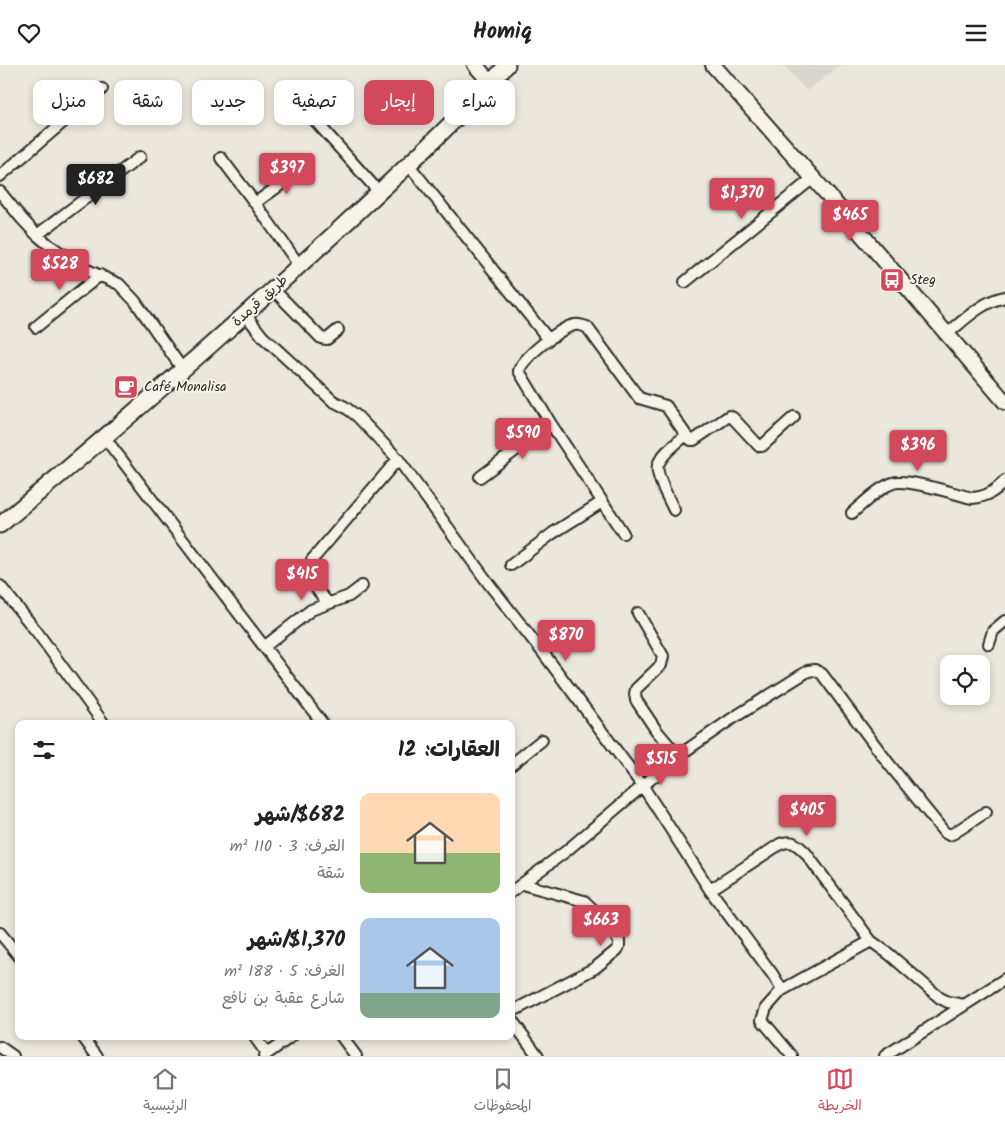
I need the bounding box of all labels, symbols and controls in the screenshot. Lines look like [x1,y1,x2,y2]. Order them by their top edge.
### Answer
text: Homiq [473,15,532,50]
icon: heart [15,19,43,47]
icon: menu [962,19,990,47]
chip: منزل [33,80,104,125]
chip: شقة [114,80,182,125]
chip: جديد [192,80,264,125]
chip: تصفية [274,80,354,125]
chip: إيجار [364,80,434,125]
chip: شراء [444,80,515,125]
pin: $397 [257,153,317,195]
text: $397 [270,156,304,181]
pin: $682 [66,163,126,206]
text: $682 [78,167,114,192]
pin: $1,370 [701,177,783,220]
text: $1,370 [720,181,764,206]
pin: $465 [820,199,880,242]
text: $465 [833,203,867,228]
pin: $528 [30,249,90,291]
text: $528 [42,252,78,277]
bus stop icon: Steg [879,267,905,293]
place label: Steg [910,269,936,291]
street label: طريق قرمدة [227,270,293,332]
cafe icon: Café Monalisa [113,374,139,400]
place label: Café Monalisa [144,376,227,398]
pin: $590 [493,417,553,460]
text: $590 [506,421,540,446]
pin: $396 [888,429,948,472]
text: $396 [901,433,936,458]
pin: $415 [272,559,332,601]
text: $415 [286,562,318,587]
pin: $870 [536,619,596,662]
text: $870 [549,623,583,648]
map controls [940,655,990,705]
button: locate [940,655,990,705]
text: العقارات: 12 [398,734,500,767]
icon: filters [30,736,58,764]
pin: $515 [631,743,691,786]
text: $515 [646,747,676,772]
pin: $405 [777,795,837,837]
text: $405 [790,798,824,823]
text: $682/شهر [256,799,345,832]
icon: home [400,813,460,873]
text: الغرف: 3 · 110 m² [230,834,345,859]
text: شقة [317,861,345,886]
pin: $663 [571,905,631,947]
text: $663 [583,908,619,933]
text: $1,370/شهر [248,924,345,957]
icon: home [400,938,460,998]
text: الغرف: 5 · 188 m² [224,959,345,984]
text: شارع عقبة بن نافع [222,986,345,1011]
tab: الرئيسية [143,1065,187,1118]
tab: المحفوظات [474,1065,531,1118]
tab: الخريطة [818,1065,862,1118]

